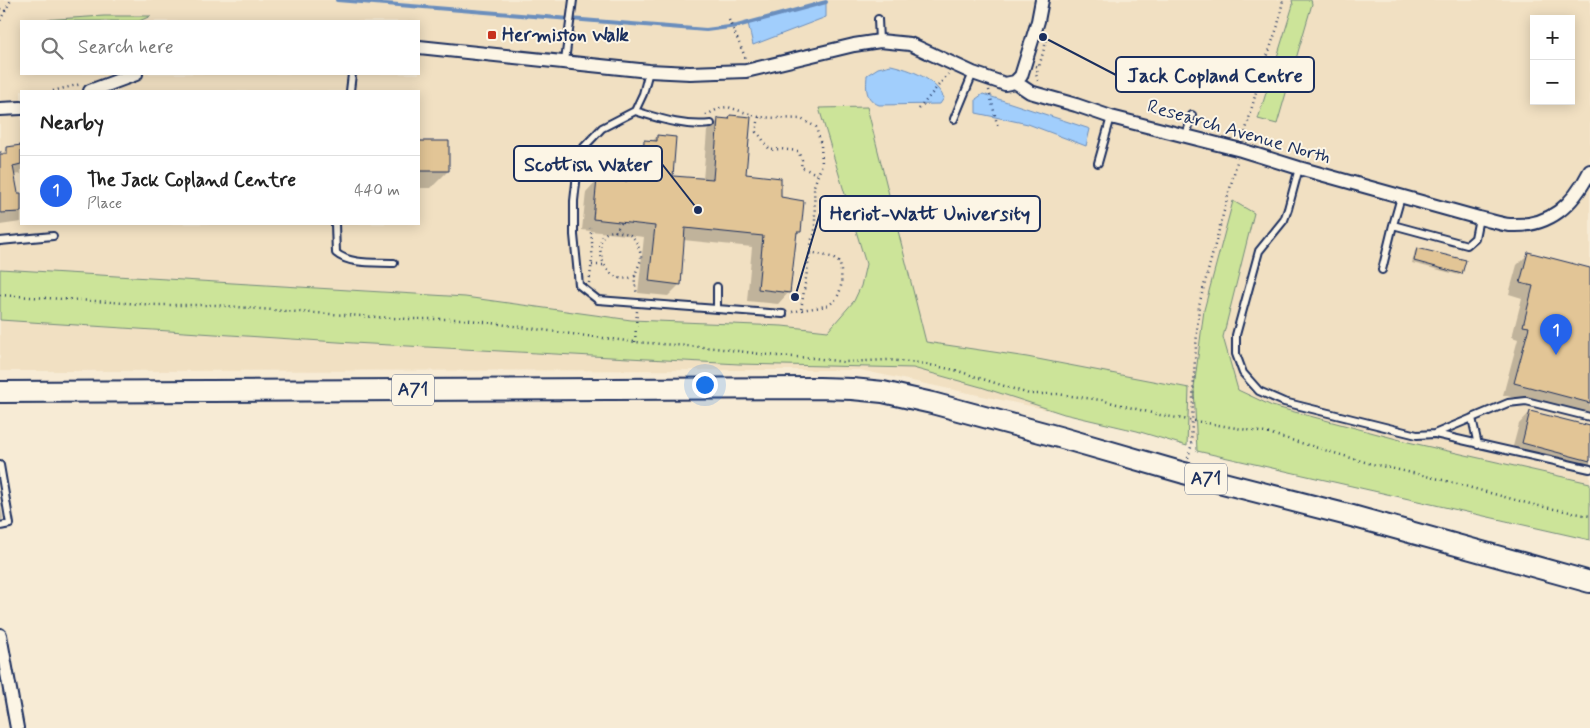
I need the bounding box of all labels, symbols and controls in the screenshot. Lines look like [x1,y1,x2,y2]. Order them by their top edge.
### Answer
map controls [1530,15,1575,105]
button: + [1530,15,1575,60]
search box [20,20,420,75]
place label: Hermiston Walk [502,23,629,48]
marker: Hermiston Walk [486,29,498,41]
icon: search [38,34,66,62]
text: Search here [78,35,174,60]
callout: Jack Copland Centre [1116,57,1314,92]
button: − [1530,60,1575,105]
text: Jack Copland Centre [1127,63,1303,90]
street label: Research Avenue North [1144,94,1334,170]
text: Nearby [40,109,104,137]
callout: Scottish Water [514,146,662,181]
text: Scottish Water [524,152,653,179]
text: The Jack Copland Centre [87,168,296,193]
text: 1 [52,180,60,201]
text: 440 m [354,180,400,201]
text: Place [87,193,122,214]
callout: Heriot-Watt University [820,196,1040,231]
text: Heriot-Watt University [830,201,1030,228]
pin: 1 [1540,314,1572,355]
your location [692,372,718,398]
road number: A71 [392,374,434,406]
road number: A71 [1185,464,1227,494]

